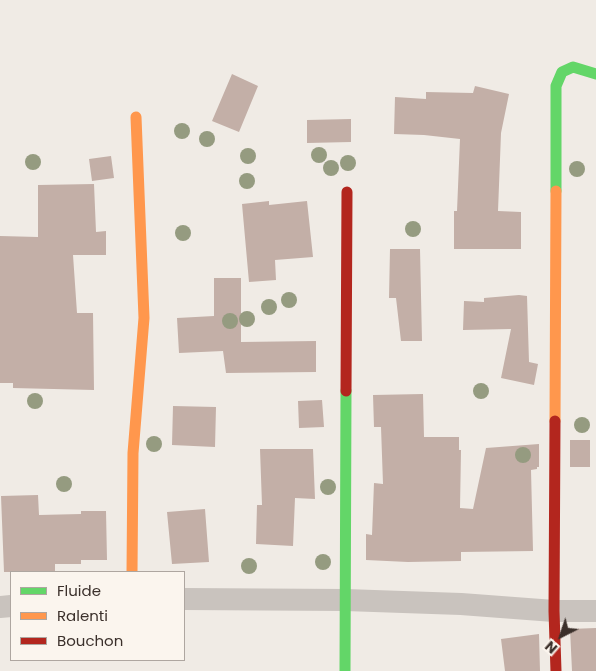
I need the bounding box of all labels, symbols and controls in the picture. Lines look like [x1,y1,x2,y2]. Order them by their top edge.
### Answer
legend [10,571,185,661]
text: Fluide [57,580,101,601]
text: Ralenti [57,605,108,626]
north arrow [536,611,586,661]
text: Bouchon [57,630,123,651]
text: N [541,636,562,658]

